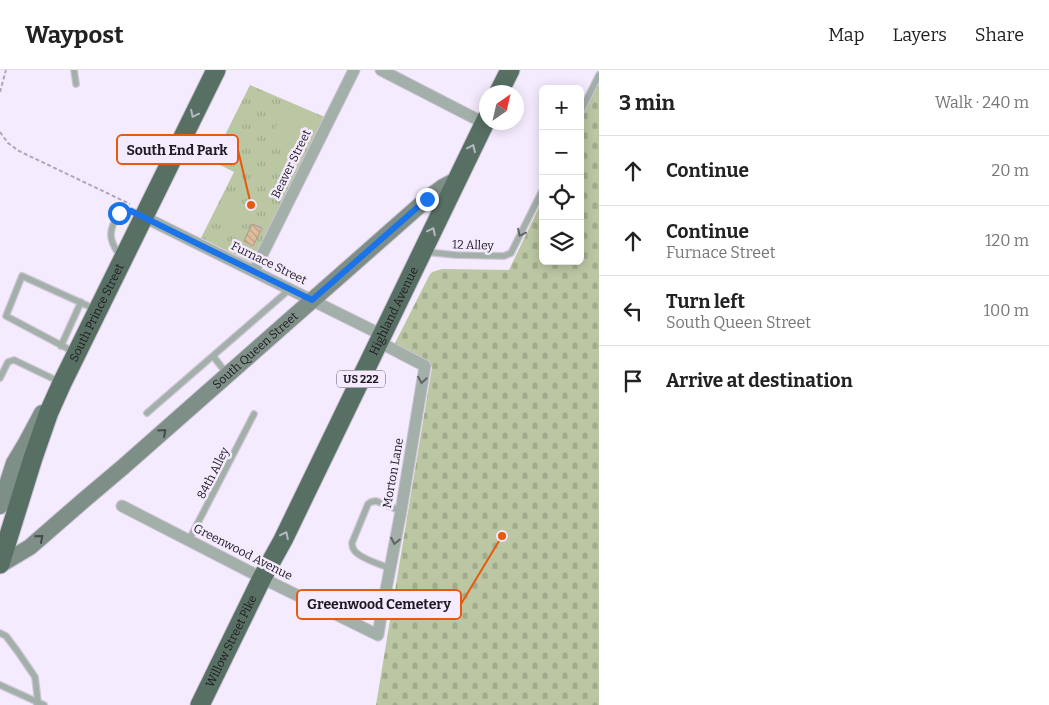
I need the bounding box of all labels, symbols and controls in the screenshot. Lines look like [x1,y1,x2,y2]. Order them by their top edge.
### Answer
text: Waypost [25,21,124,49]
text: Map [828,24,864,46]
text: Layers [892,24,947,46]
text: Share [975,24,1024,46]
north arrow [479,85,524,130]
map controls [539,85,584,265]
button: + [539,85,584,130]
text: 3 min [619,90,675,116]
text: Walk · 240 m [935,93,1029,112]
one-way arrow [190,109,201,118]
street label: Beaver Street [268,127,314,201]
button: − [539,130,584,175]
callout: South End Park [117,135,238,164]
text: South End Park [126,142,228,159]
one-way arrow [466,144,476,153]
icon: ahead [619,157,647,185]
text: Continue [666,159,749,182]
text: 20 m [992,161,1029,180]
button: locate [539,175,584,220]
route end [416,188,439,211]
route start [108,202,131,225]
button: layers [539,220,584,265]
text: Continue [666,220,749,243]
one-way arrow [426,227,436,236]
icon: ahead [619,227,647,255]
one-way arrow [517,228,527,237]
text: 120 m [985,231,1029,250]
street label: 12 Alley [452,237,495,253]
street label: Furnace Street [229,239,310,288]
text: Furnace Street [666,243,776,262]
street label: South Prince Street [67,261,127,364]
street label: Highland Avenue [366,265,421,358]
text: Turn left [666,290,745,313]
icon: left [619,297,647,325]
text: 100 m [984,301,1029,320]
street label: South Queen Street [210,309,301,392]
text: South Queen Street [666,313,811,332]
icon: arrive [619,367,647,395]
text: Arrive at destination [666,369,853,392]
road number: US 222 [337,370,385,388]
one-way arrow [418,376,428,385]
one-way arrow [158,429,167,438]
street label: Morton Lane [380,437,406,509]
street label: 84th Alley [194,444,232,501]
street label: Greenwood Avenue [191,521,295,583]
one-way arrow [279,531,289,540]
one-way arrow [34,535,43,544]
one-way arrow [390,536,401,545]
callout: Greenwood Cemetery [297,590,461,619]
street label: Willow Street Pike [203,593,260,690]
text: Greenwood Cemetery [307,596,451,613]

